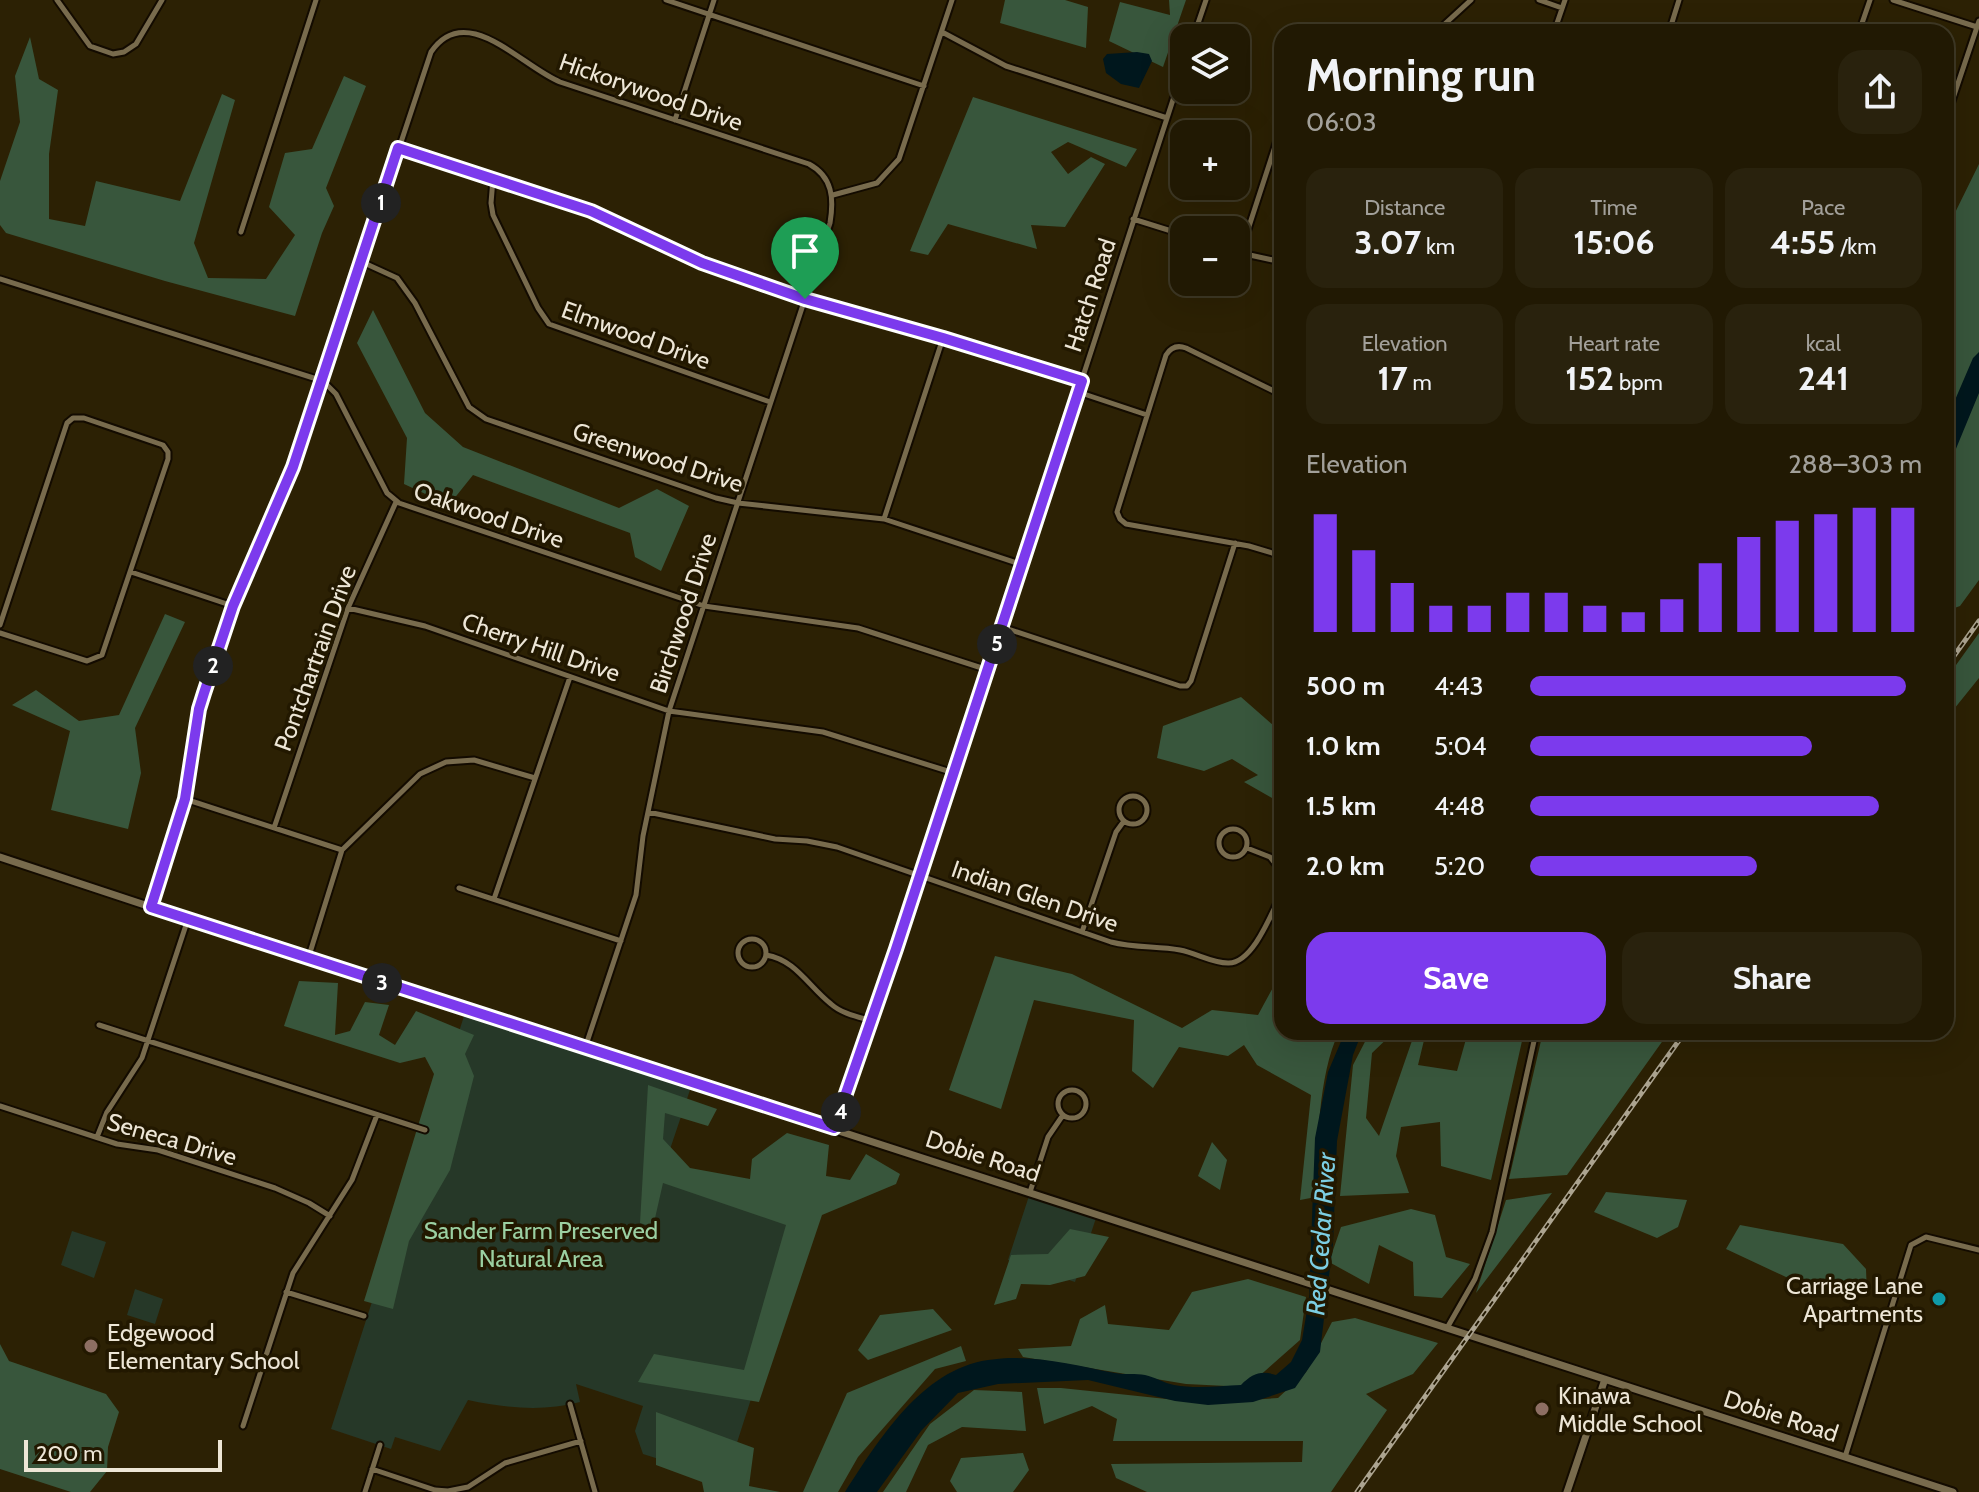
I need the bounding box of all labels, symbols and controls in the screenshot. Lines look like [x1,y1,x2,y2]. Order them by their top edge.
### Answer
map controls [1170,24,1250,296]
button: layers [1170,24,1250,104]
street label: Hickorywood Drive [555,47,747,137]
text: Morning run [1306,49,1536,102]
button: share [1838,50,1922,134]
text: 06:03 [1306,106,1377,138]
button: + [1170,120,1250,200]
pin: 1 [361,183,401,223]
text: 1 [377,189,385,216]
text: Distance [1364,194,1445,221]
text: Time [1591,194,1637,221]
text: Pace [1801,194,1845,221]
button: − [1170,216,1250,296]
pin [771,217,839,299]
text: 3.07 [1354,221,1421,263]
text: 15:06 [1573,221,1655,263]
text: 4:55 [1770,221,1835,263]
icon: arrive [783,229,827,273]
text: km [1421,233,1455,260]
text: /km [1835,233,1877,260]
street label: Hatch Road [1058,235,1122,355]
street label: Elmwood Drive [558,295,714,375]
text: Elevation [1362,330,1448,357]
text: Heart rate [1568,330,1660,357]
text: kcal [1806,330,1841,357]
text: 17 [1378,357,1407,399]
text: 152 [1565,357,1614,399]
text: 241 [1798,357,1849,399]
text: m [1407,369,1432,396]
text: bpm [1614,369,1663,396]
street label: Greenwood Drive [569,416,747,498]
text: Elevation [1306,448,1408,480]
text: 288–303 m [1788,448,1922,480]
street label: Oakwood Drive [410,476,568,554]
street label: Birchwood Drive [643,529,723,697]
street label: Pontchartrain Drive [268,561,362,755]
street label: Cherry Hill Drive [458,606,624,688]
pin: 5 [977,624,1017,664]
text: 5 [991,630,1003,657]
pin: 2 [193,646,233,686]
text: 2 [207,652,219,679]
text: 500 m [1306,670,1385,702]
text: 4:43 [1434,670,1484,702]
text: 1.0 km [1306,730,1381,762]
text: 5:04 [1434,730,1487,762]
text: 1.5 km [1306,790,1376,822]
text: 4:48 [1434,790,1485,822]
text: 2.0 km [1306,850,1385,882]
text: 5:20 [1434,850,1485,882]
street label: Indian Glen Drive [948,854,1122,938]
button: Save [1306,932,1606,1024]
button: Share [1622,932,1922,1024]
pin: 3 [362,963,402,1003]
text: 3 [376,969,388,996]
pin: 4 [821,1092,861,1132]
text: 4 [834,1098,848,1125]
street label: Seneca Drive [104,1107,240,1171]
street label: Dobie Road [922,1124,1044,1188]
water label: Red Cedar River [1299,1150,1343,1317]
park label: Sander Farm Preserved Natural Area [424,1216,658,1273]
place label: Carriage Lane Apartments [1786,1271,1923,1328]
marker: Carriage Lane Apartments [1930,1290,1948,1308]
place label: Edgewood Elementary School [107,1318,300,1375]
marker: Edgewood Elementary School [82,1337,100,1355]
place label: Kinawa Middle School [1558,1381,1703,1438]
street label: Dobie Road [1720,1384,1842,1448]
marker: Kinawa Middle School [1533,1400,1551,1418]
scale bar [24,1436,222,1472]
text: 200 m [36,1440,102,1467]

